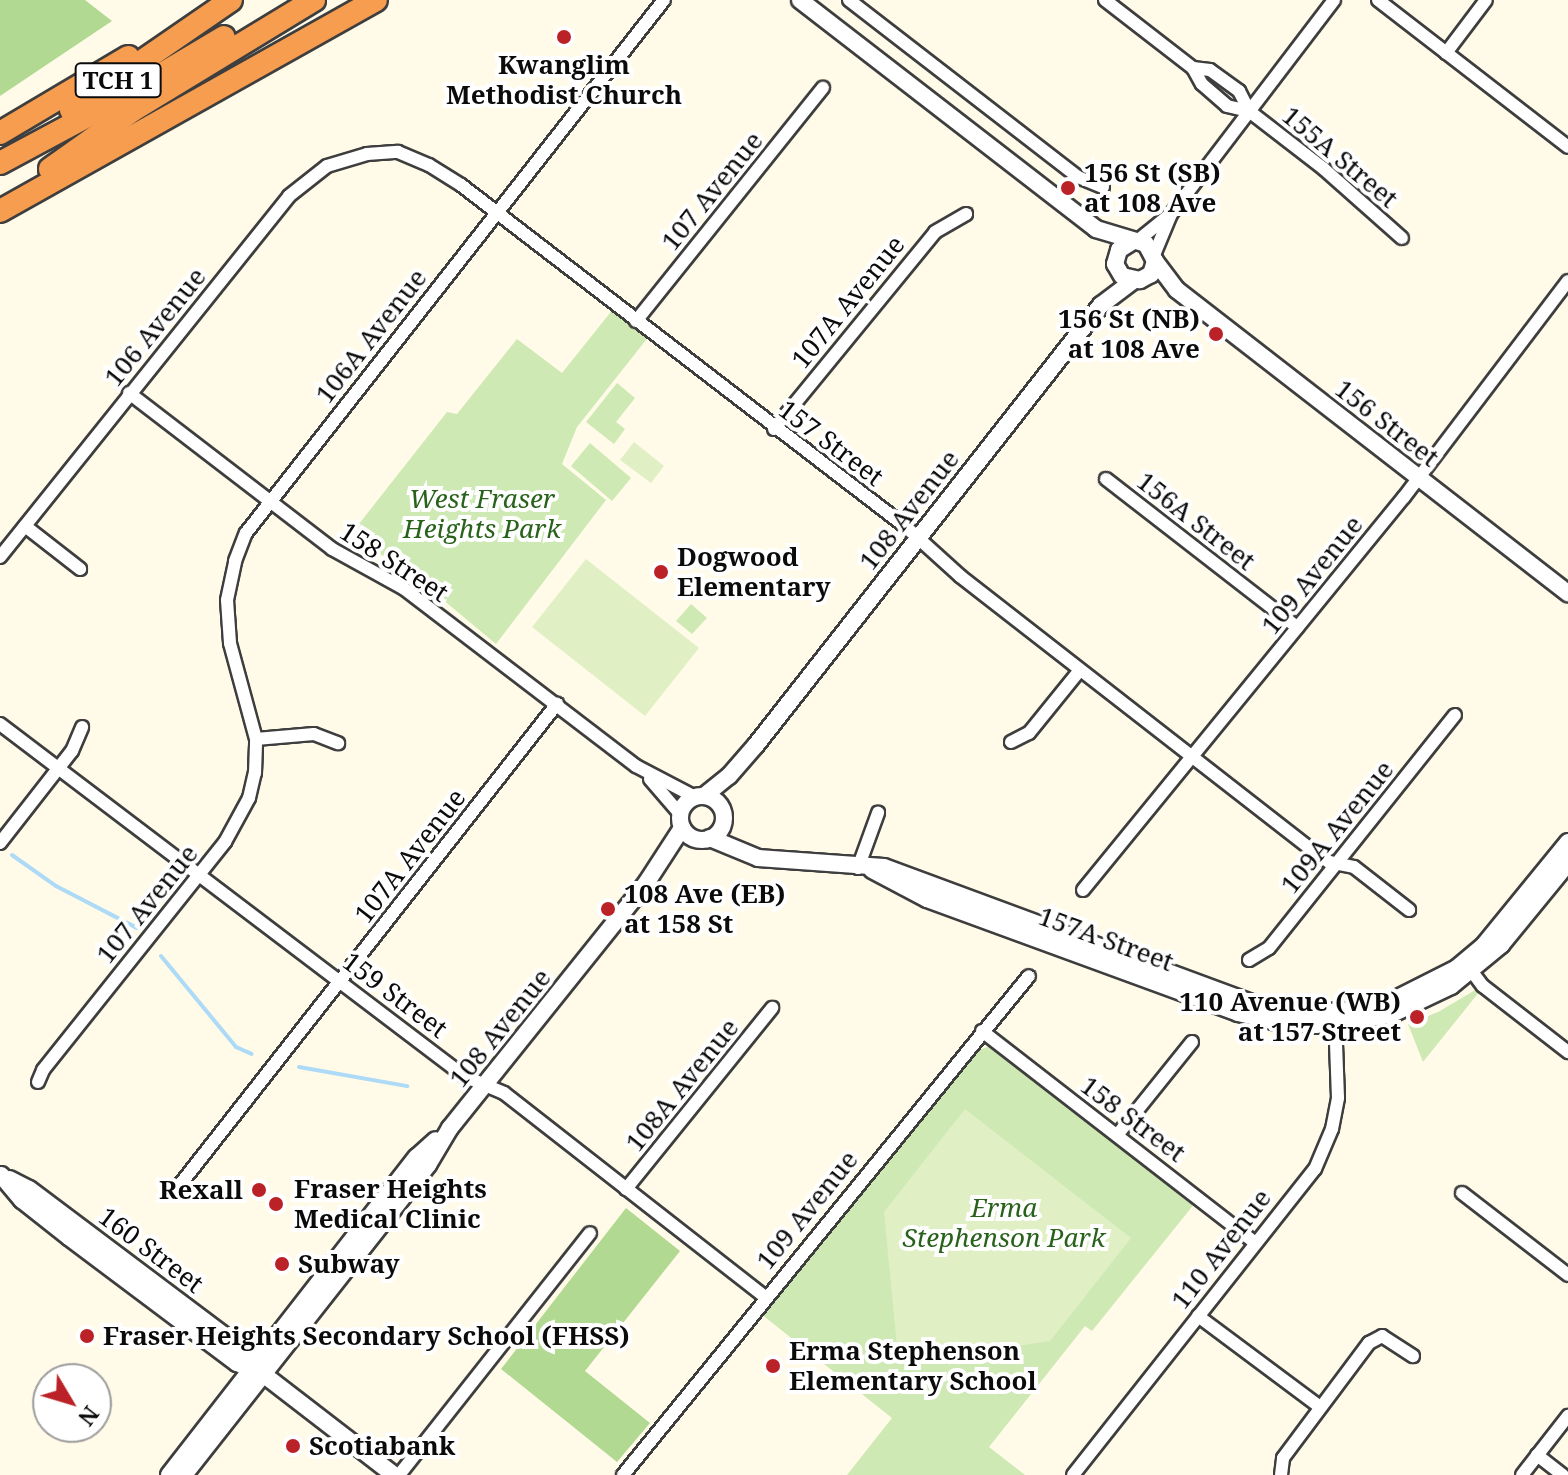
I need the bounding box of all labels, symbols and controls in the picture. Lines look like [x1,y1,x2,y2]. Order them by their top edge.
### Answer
marker: Kwanglim Methodist Church [555,28,573,46]
place label: Kwanglim Methodist Church [446,49,682,110]
road number: TCH 1 [74,60,162,100]
street label: 155A Street [1276,100,1404,214]
street label: 107 Avenue [655,126,769,256]
place label: 156 St (SB) at 108 Ave [1084,157,1221,218]
marker: 156 St (SB) at 108 Ave [1059,179,1077,197]
street label: 107A Avenue [785,229,911,375]
street label: 106 Avenue [98,262,212,392]
street label: 106A Avenue [309,263,433,409]
place label: 156 St (NB) at 108 Ave [1058,303,1200,364]
marker: 156 St (NB) at 108 Ave [1207,325,1225,343]
street label: 156 Street [1329,373,1445,473]
street label: 157 Street [773,394,889,492]
street label: 108 Avenue [853,444,965,576]
street label: 156A Street [1131,465,1261,577]
park label: West Fraser Heights Park [403,483,561,544]
street label: 109 Avenue [1255,510,1369,640]
street label: 158 Street [334,515,454,609]
place label: Dogwood Elementary [677,541,831,602]
marker: Dogwood Elementary [652,563,670,581]
street label: 109A Avenue [1274,754,1400,900]
street label: 107A Avenue [348,783,472,929]
street label: 107 Avenue [90,839,204,969]
place label: 108 Ave (EB) at 158 St [624,878,786,940]
marker: 108 Ave (EB) at 158 St [599,900,617,918]
street label: 157A Street [1034,900,1178,978]
street label: 159 Street [337,946,453,1044]
street label: 108 Avenue [443,963,557,1093]
place label: 110 Avenue (WB) at 157 Street [1179,986,1401,1048]
marker: 110 Avenue (WB) at 157 Street [1408,1008,1426,1026]
street label: 108A Avenue [619,1012,745,1158]
street label: 158 Street [1075,1070,1191,1168]
street label: 109 Avenue [750,1145,864,1275]
place label: Fraser Heights Medical Clinic [294,1173,487,1234]
place label: Rexall [159,1174,243,1206]
marker: Rexall [250,1181,268,1199]
street label: 110 Avenue [1165,1183,1277,1315]
park label: Erma Stephenson Park [903,1192,1105,1254]
marker: Fraser Heights Medical Clinic [265,1193,287,1215]
street label: 160 Street [93,1201,209,1299]
place label: Subway [298,1248,400,1280]
marker: Subway [273,1255,291,1273]
place label: Fraser Heights Secondary School (FHSS) [103,1320,630,1352]
marker: Fraser Heights Secondary School (FHSS) [78,1327,96,1345]
place label: Erma Stephenson Elementary School [789,1335,1037,1396]
marker: Erma Stephenson Elementary School [764,1357,782,1375]
north arrow [32,1363,112,1443]
text: N [72,1400,106,1433]
place label: Scotiabank [309,1430,455,1462]
marker: Scotiabank [284,1437,302,1455]

